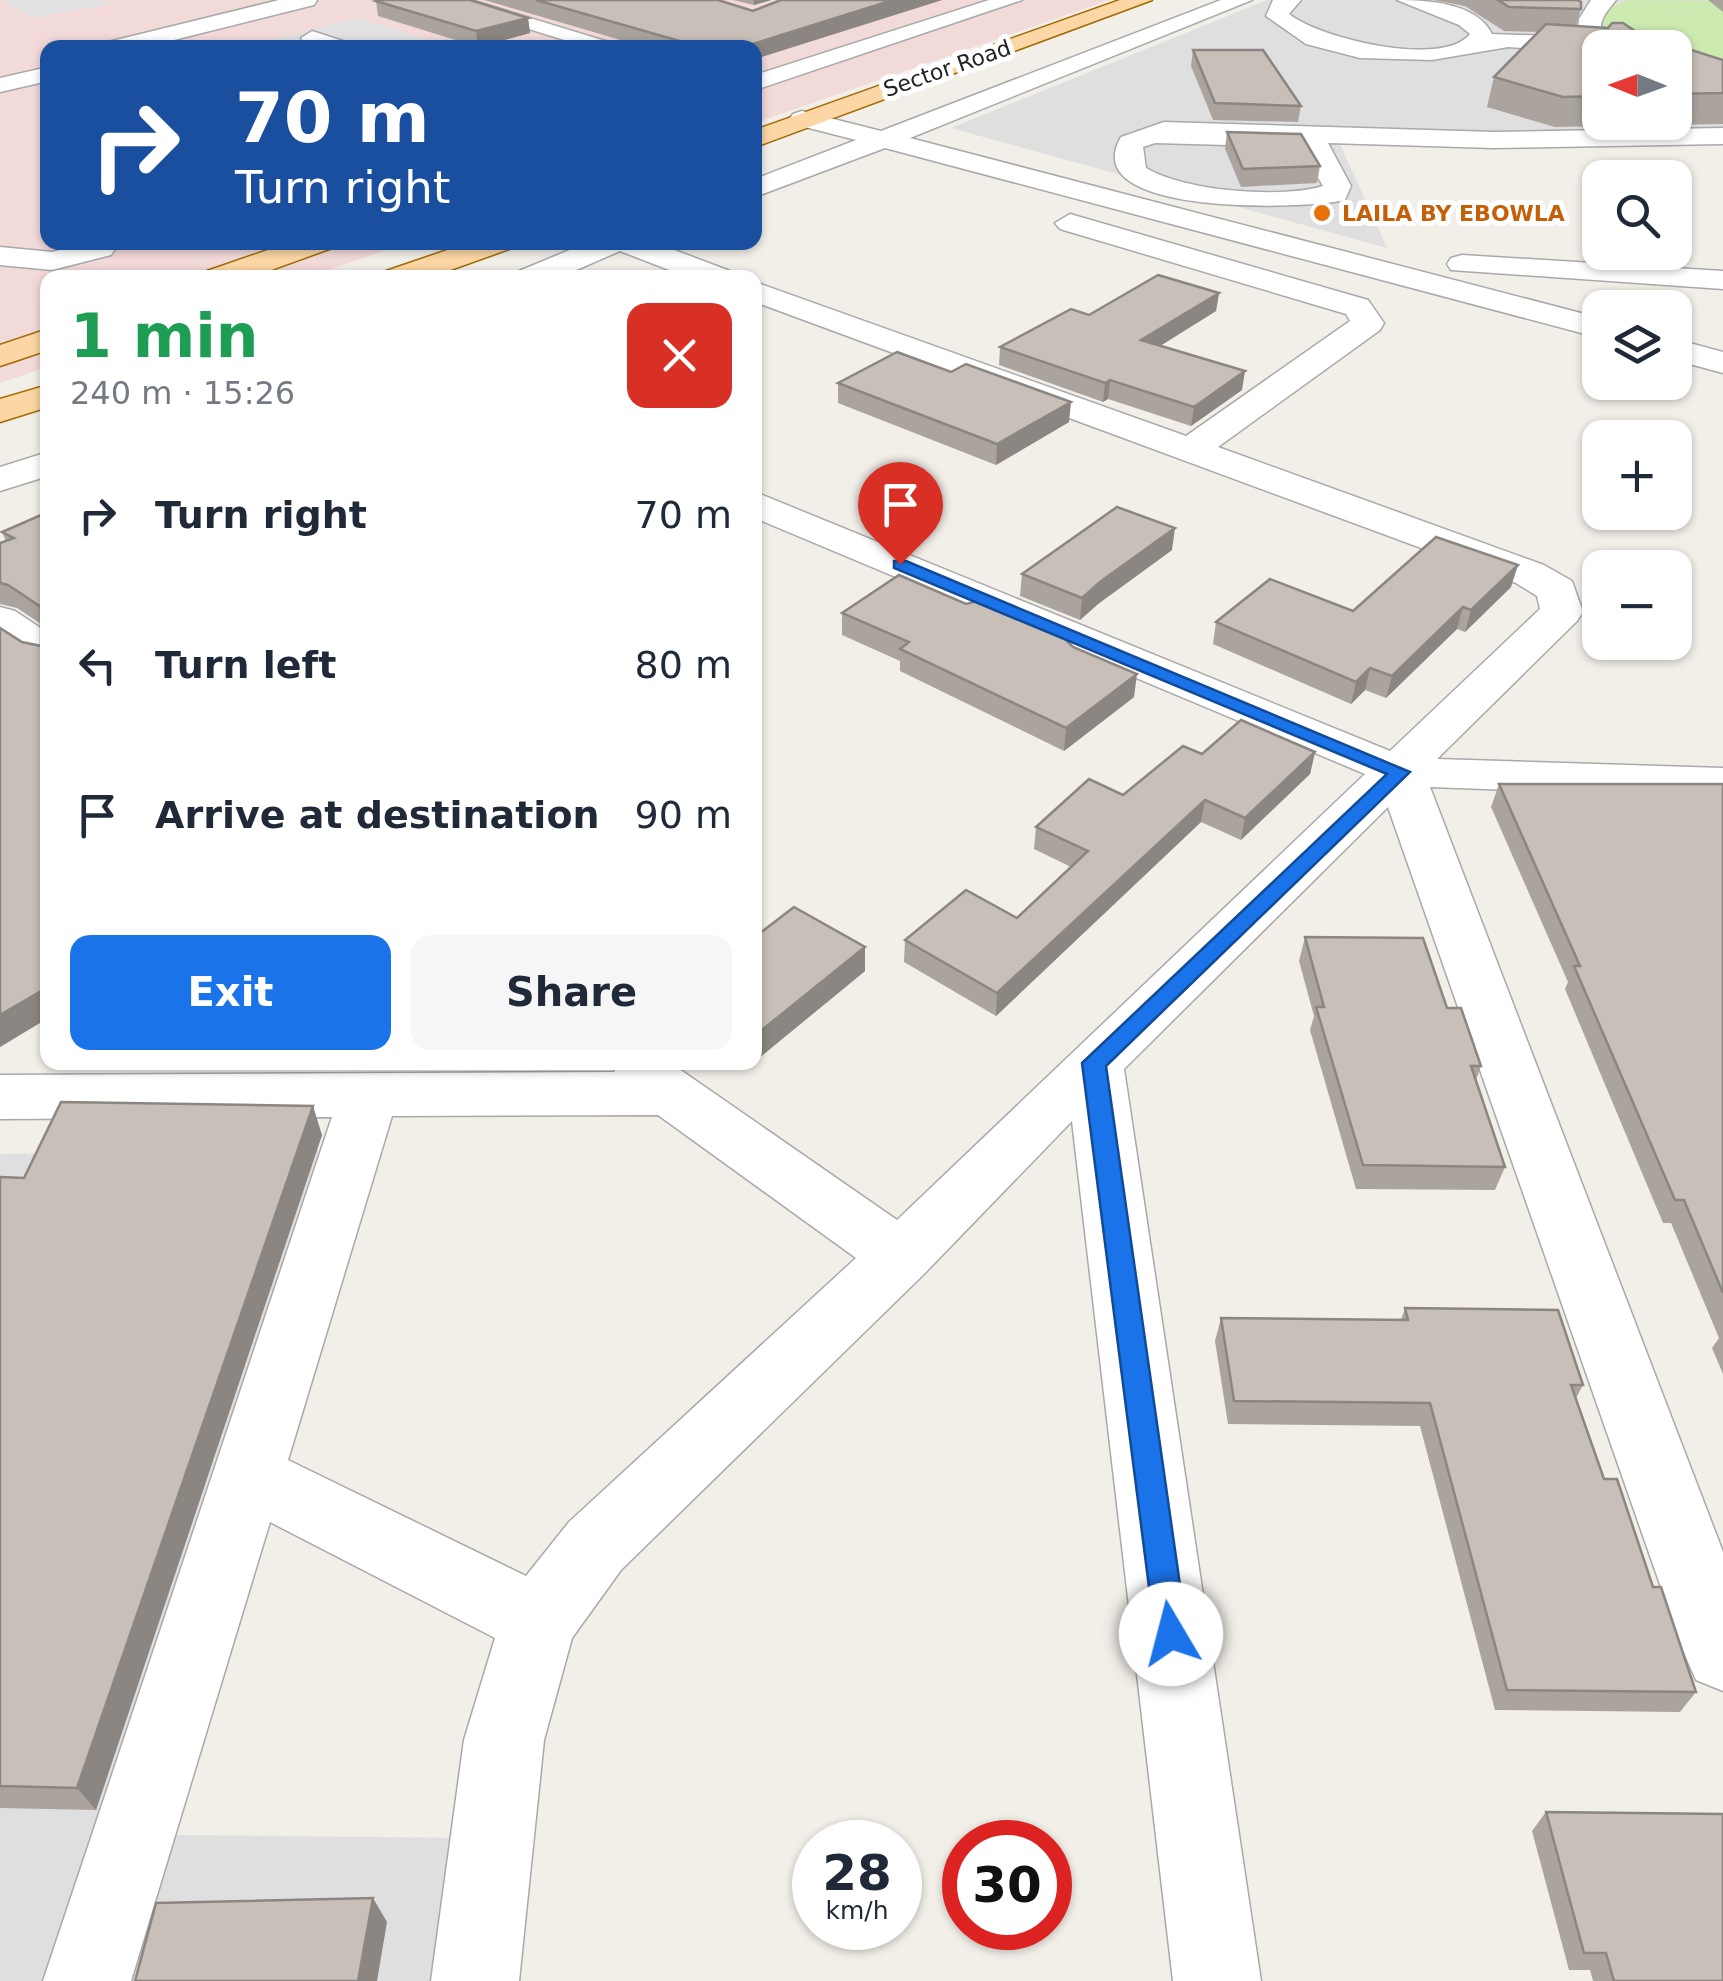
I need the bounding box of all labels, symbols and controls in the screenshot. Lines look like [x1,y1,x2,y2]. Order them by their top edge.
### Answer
north arrow [1582,30,1692,140]
map controls [1582,30,1692,660]
street label: Sector Road [880,35,1014,102]
text: 70 m [235,77,430,159]
icon: right [70,80,200,210]
button: search [1582,160,1692,270]
text: Turn right [235,161,450,214]
place label: LAILA BY EBOWLA [1342,201,1565,226]
marker: LAILA BY EBOWLA [1311,202,1333,224]
button: layers [1582,290,1692,400]
text: 1 min [70,301,258,371]
button: close [627,303,732,408]
text: 240 m · 15:26 [70,374,295,412]
button: + [1582,420,1692,530]
pin [858,462,943,565]
icon: arrive [873,477,928,532]
icon: right [70,488,125,543]
text: Turn right [155,493,367,537]
text: 70 m [635,493,732,537]
button: − [1582,550,1692,660]
icon: left [70,638,125,693]
text: Turn left [155,643,336,687]
text: 80 m [635,643,732,687]
icon: arrive [70,788,125,843]
text: Arrive at destination [155,793,600,837]
text: 90 m [635,793,732,837]
button: Exit [70,935,391,1050]
button: Share [411,935,732,1050]
position arrow [1119,1582,1223,1686]
speed limit sign: 30 [942,1820,1072,1950]
text: 28 [822,1844,892,1902]
text: km/h [825,1896,889,1925]

